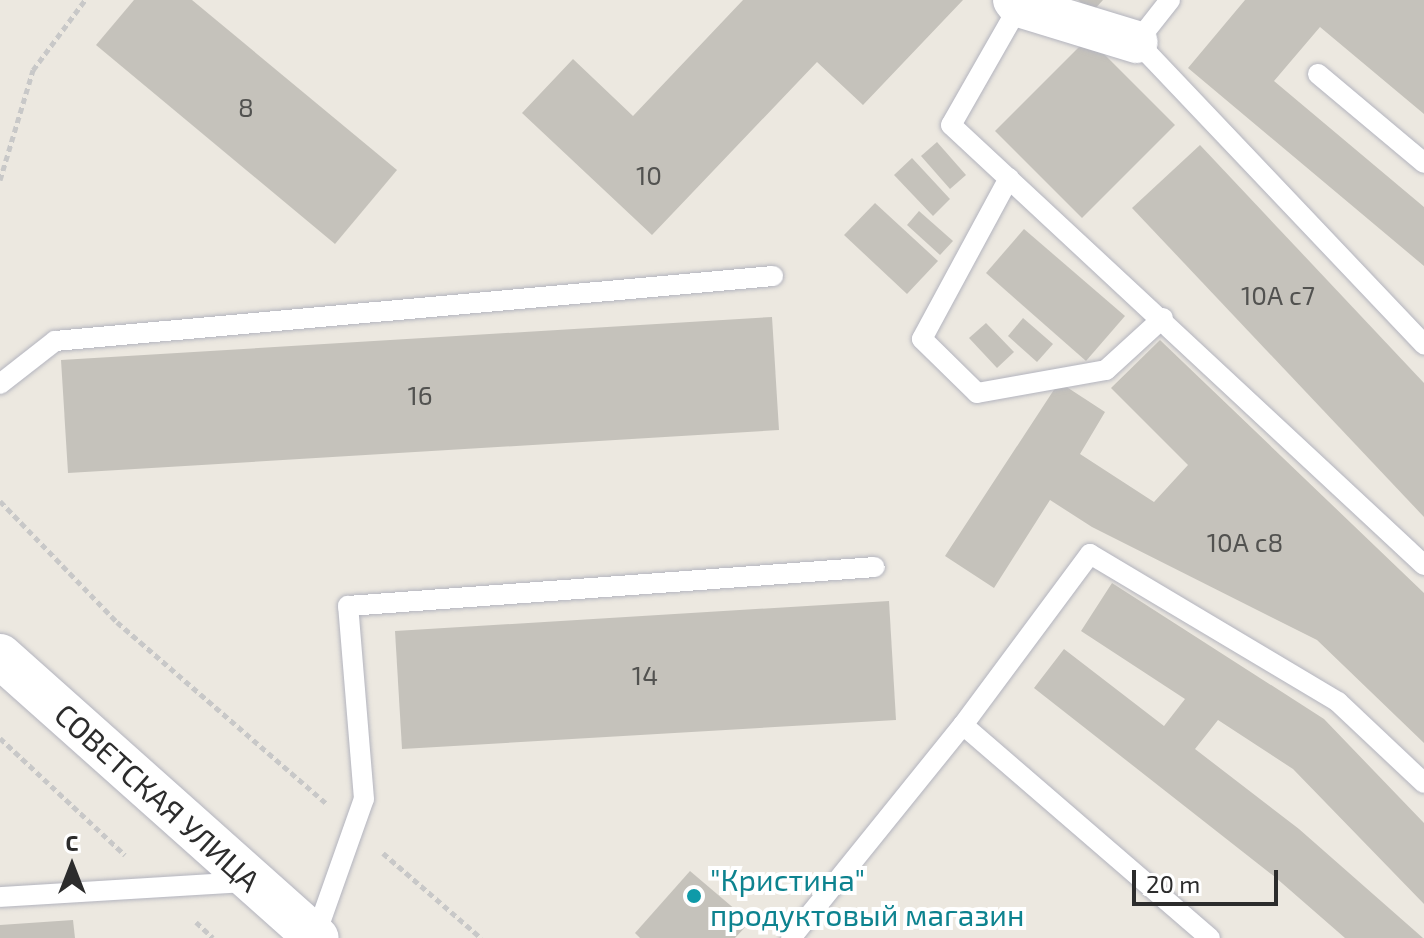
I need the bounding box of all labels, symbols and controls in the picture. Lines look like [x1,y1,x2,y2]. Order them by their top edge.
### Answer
house number: 8 [238,91,254,123]
house number: 10 [636,159,662,191]
house number: 10А с7 [1241,279,1315,311]
house number: 16 [407,379,433,411]
house number: 10А с8 [1207,526,1283,558]
house number: 14 [632,659,658,691]
street label: СОВЕТСКАЯ УЛИЦА [48,696,268,898]
north arrow [32,826,112,906]
scale bar [1136,854,1282,904]
place label: "Кристина" продуктовый магазин [710,861,1024,932]
text: 20 m [1146,869,1200,898]
marker: "Кристина" продуктовый магазин [685,887,703,905]

